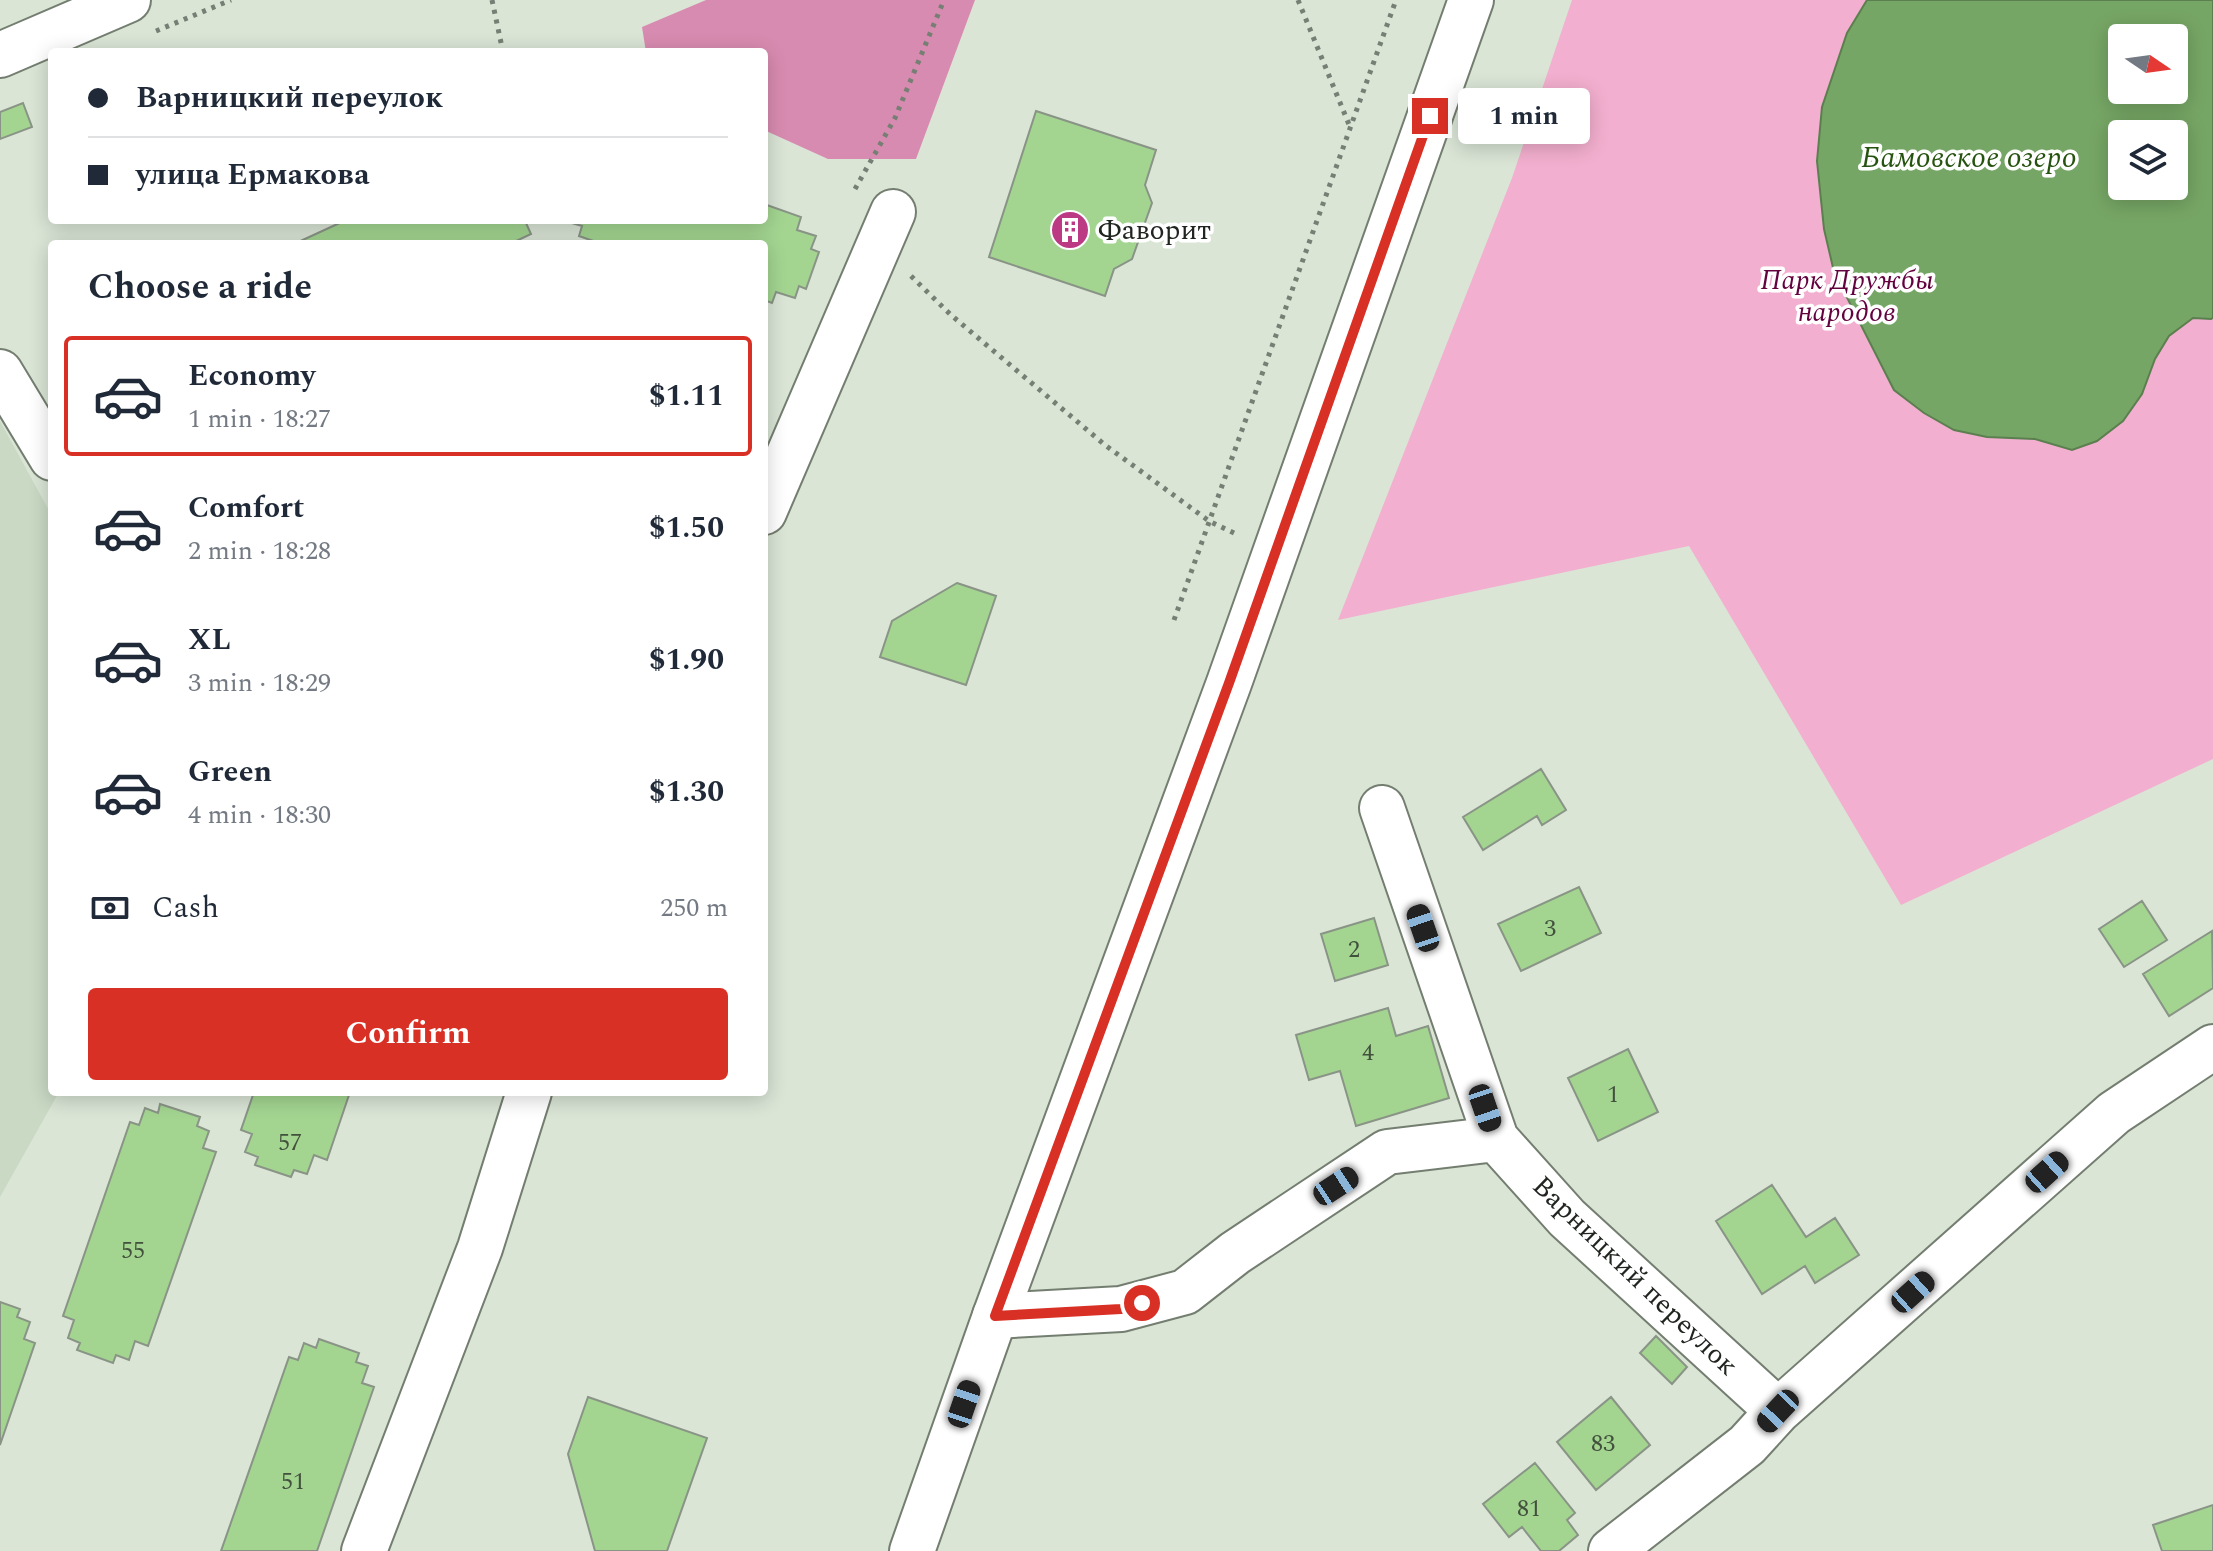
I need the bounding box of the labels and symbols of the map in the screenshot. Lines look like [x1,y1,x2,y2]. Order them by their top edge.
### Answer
north arrow [2108,24,2188,104]
callout: 1 min [1458,88,1590,144]
route end [1412,98,1448,134]
water label: Бамовское озеро [1861,135,2077,181]
building icon: Фаворит [1049,209,1091,251]
place label: Фаворит [1098,209,1211,252]
park label: Парк Дружбы народов [1760,259,1934,334]
car [1404,901,1442,955]
house number: 3 [1544,911,1556,947]
house number: 2 [1348,932,1360,968]
house number: 4 [1362,1035,1374,1071]
house number: 1 [1607,1077,1619,1113]
car [1466,1081,1504,1135]
house number: 57 [278,1125,302,1161]
car [2021,1147,2073,1197]
car [1309,1163,1363,1209]
street label: Варницкий переулок [1522,1166,1748,1386]
house number: 55 [121,1233,145,1269]
car [1887,1267,1939,1317]
route start [1124,1285,1160,1321]
car [945,1377,983,1431]
car [1753,1385,1803,1437]
house number: 83 [1591,1426,1615,1462]
house number: 51 [281,1464,305,1500]
house number: 81 [1517,1491,1541,1527]

